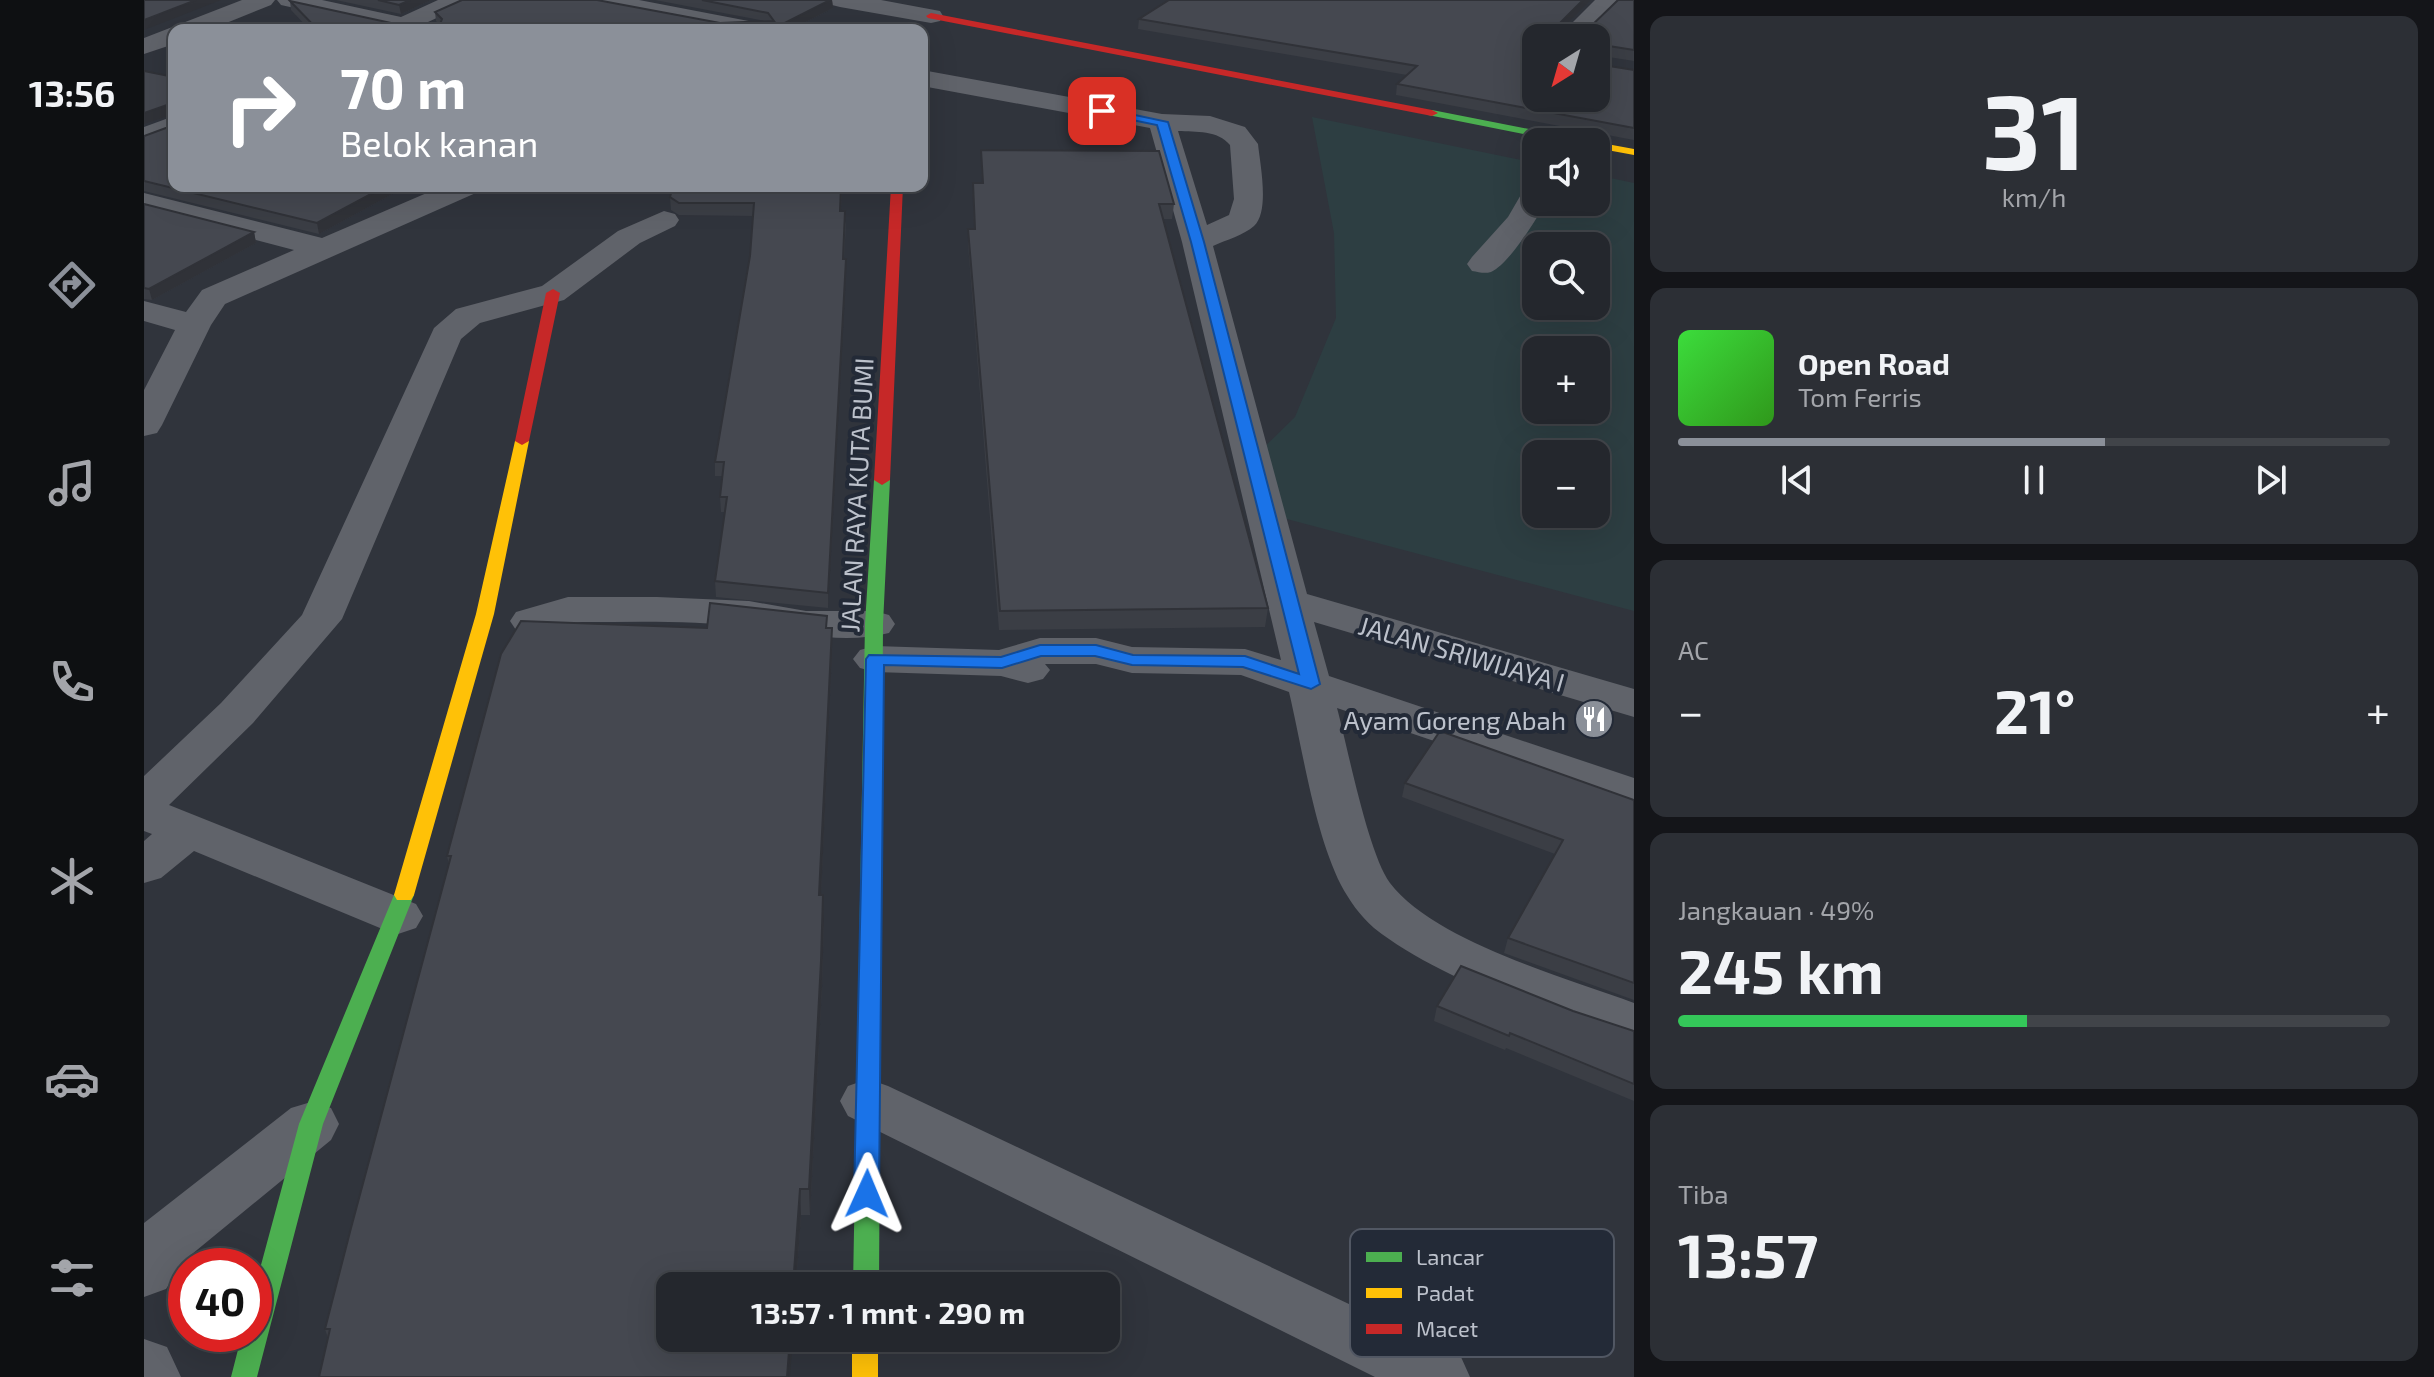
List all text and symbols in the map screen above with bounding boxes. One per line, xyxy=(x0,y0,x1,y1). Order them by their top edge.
north arrow xyxy=(1522,24,1610,112)
map controls xyxy=(1522,24,1610,528)
text: 70 m xyxy=(340,53,466,120)
icon: right xyxy=(208,56,312,160)
text: 31 xyxy=(1982,66,2086,191)
text: 13:56 xyxy=(29,71,115,114)
pin xyxy=(1068,77,1136,145)
icon: arrive xyxy=(1080,89,1124,133)
text: Belok kanan xyxy=(340,121,538,164)
button: sound xyxy=(1522,128,1610,216)
text: km/h xyxy=(2002,181,2066,212)
button: search xyxy=(1522,232,1610,320)
icon: directions xyxy=(44,257,100,313)
button: + xyxy=(1522,336,1610,424)
text: Open Road xyxy=(1798,345,1950,381)
street label: JALAN RAYA KUTA BUMI xyxy=(833,357,879,633)
text: Tom Ferris xyxy=(1798,381,1922,412)
button: − xyxy=(1522,440,1610,528)
icon: music xyxy=(44,455,100,511)
icon: previous xyxy=(1775,458,1819,502)
icon: pause xyxy=(2012,458,2056,502)
icon: next xyxy=(2249,458,2293,502)
street label: JALAN SRIWIJAYA I xyxy=(1355,609,1569,697)
text: AC xyxy=(1678,634,1709,665)
icon: phone xyxy=(44,654,100,710)
text: 21° xyxy=(1994,674,2075,746)
text: − xyxy=(1678,684,1704,737)
text: + xyxy=(2366,684,2390,737)
restaurant icon: Ayam Goreng Abah xyxy=(1573,698,1615,740)
place label: Ayam Goreng Abah xyxy=(1344,704,1566,735)
icon: climate xyxy=(44,853,100,909)
text: Jangkauan · 49% xyxy=(1678,894,1874,925)
text: 245 km xyxy=(1678,934,1884,1006)
icon: car xyxy=(44,1051,100,1107)
position arrow xyxy=(825,1152,909,1236)
text: Tiba xyxy=(1678,1178,1729,1209)
text: 13:57 xyxy=(1678,1218,1818,1290)
legend xyxy=(1350,1229,1614,1357)
text: Lancar xyxy=(1416,1243,1484,1269)
speed limit sign: 40 xyxy=(168,1248,272,1352)
icon: filters xyxy=(44,1250,100,1306)
text: Padat xyxy=(1416,1279,1474,1305)
text: 13:57 · 1 mnt · 290 m xyxy=(751,1294,1025,1330)
text: Macet xyxy=(1416,1315,1478,1341)

